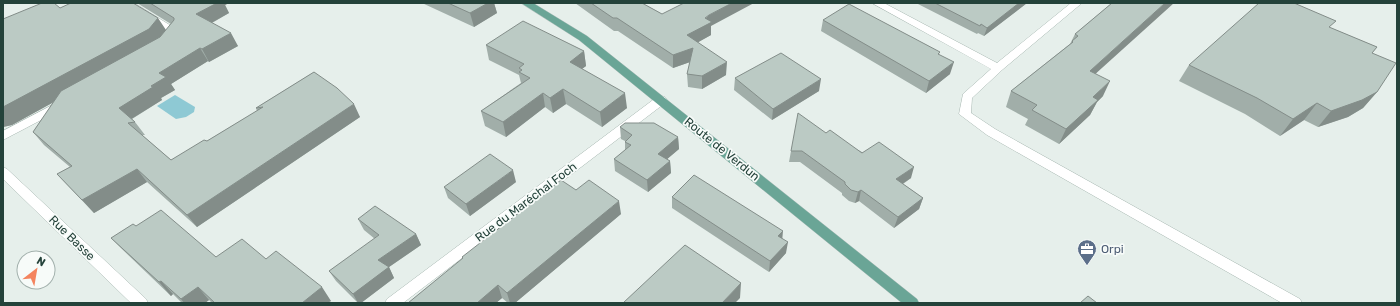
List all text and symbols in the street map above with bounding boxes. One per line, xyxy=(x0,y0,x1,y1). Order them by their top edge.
street label: Route de Verdun xyxy=(682,114,762,184)
street label: Rue du Maréchal Foch xyxy=(472,159,580,245)
street label: Rue Basse xyxy=(46,213,98,263)
office icon: Orpi xyxy=(1076,238,1098,266)
place label: Orpi xyxy=(1101,242,1124,256)
north arrow xyxy=(16,250,56,290)
text: N xyxy=(34,254,48,270)

